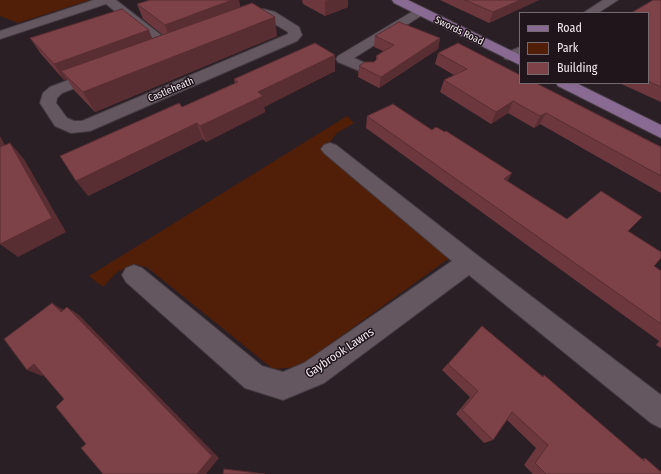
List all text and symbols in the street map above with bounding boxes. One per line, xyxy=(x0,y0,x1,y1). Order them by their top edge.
legend xyxy=(519,12,649,84)
street label: Swords Road xyxy=(433,14,485,48)
text: Road xyxy=(557,21,582,35)
text: Park xyxy=(557,41,578,55)
text: Building xyxy=(557,61,597,75)
street label: Castleheath xyxy=(146,75,196,105)
street label: Gaybrook Lawns xyxy=(303,325,377,381)

